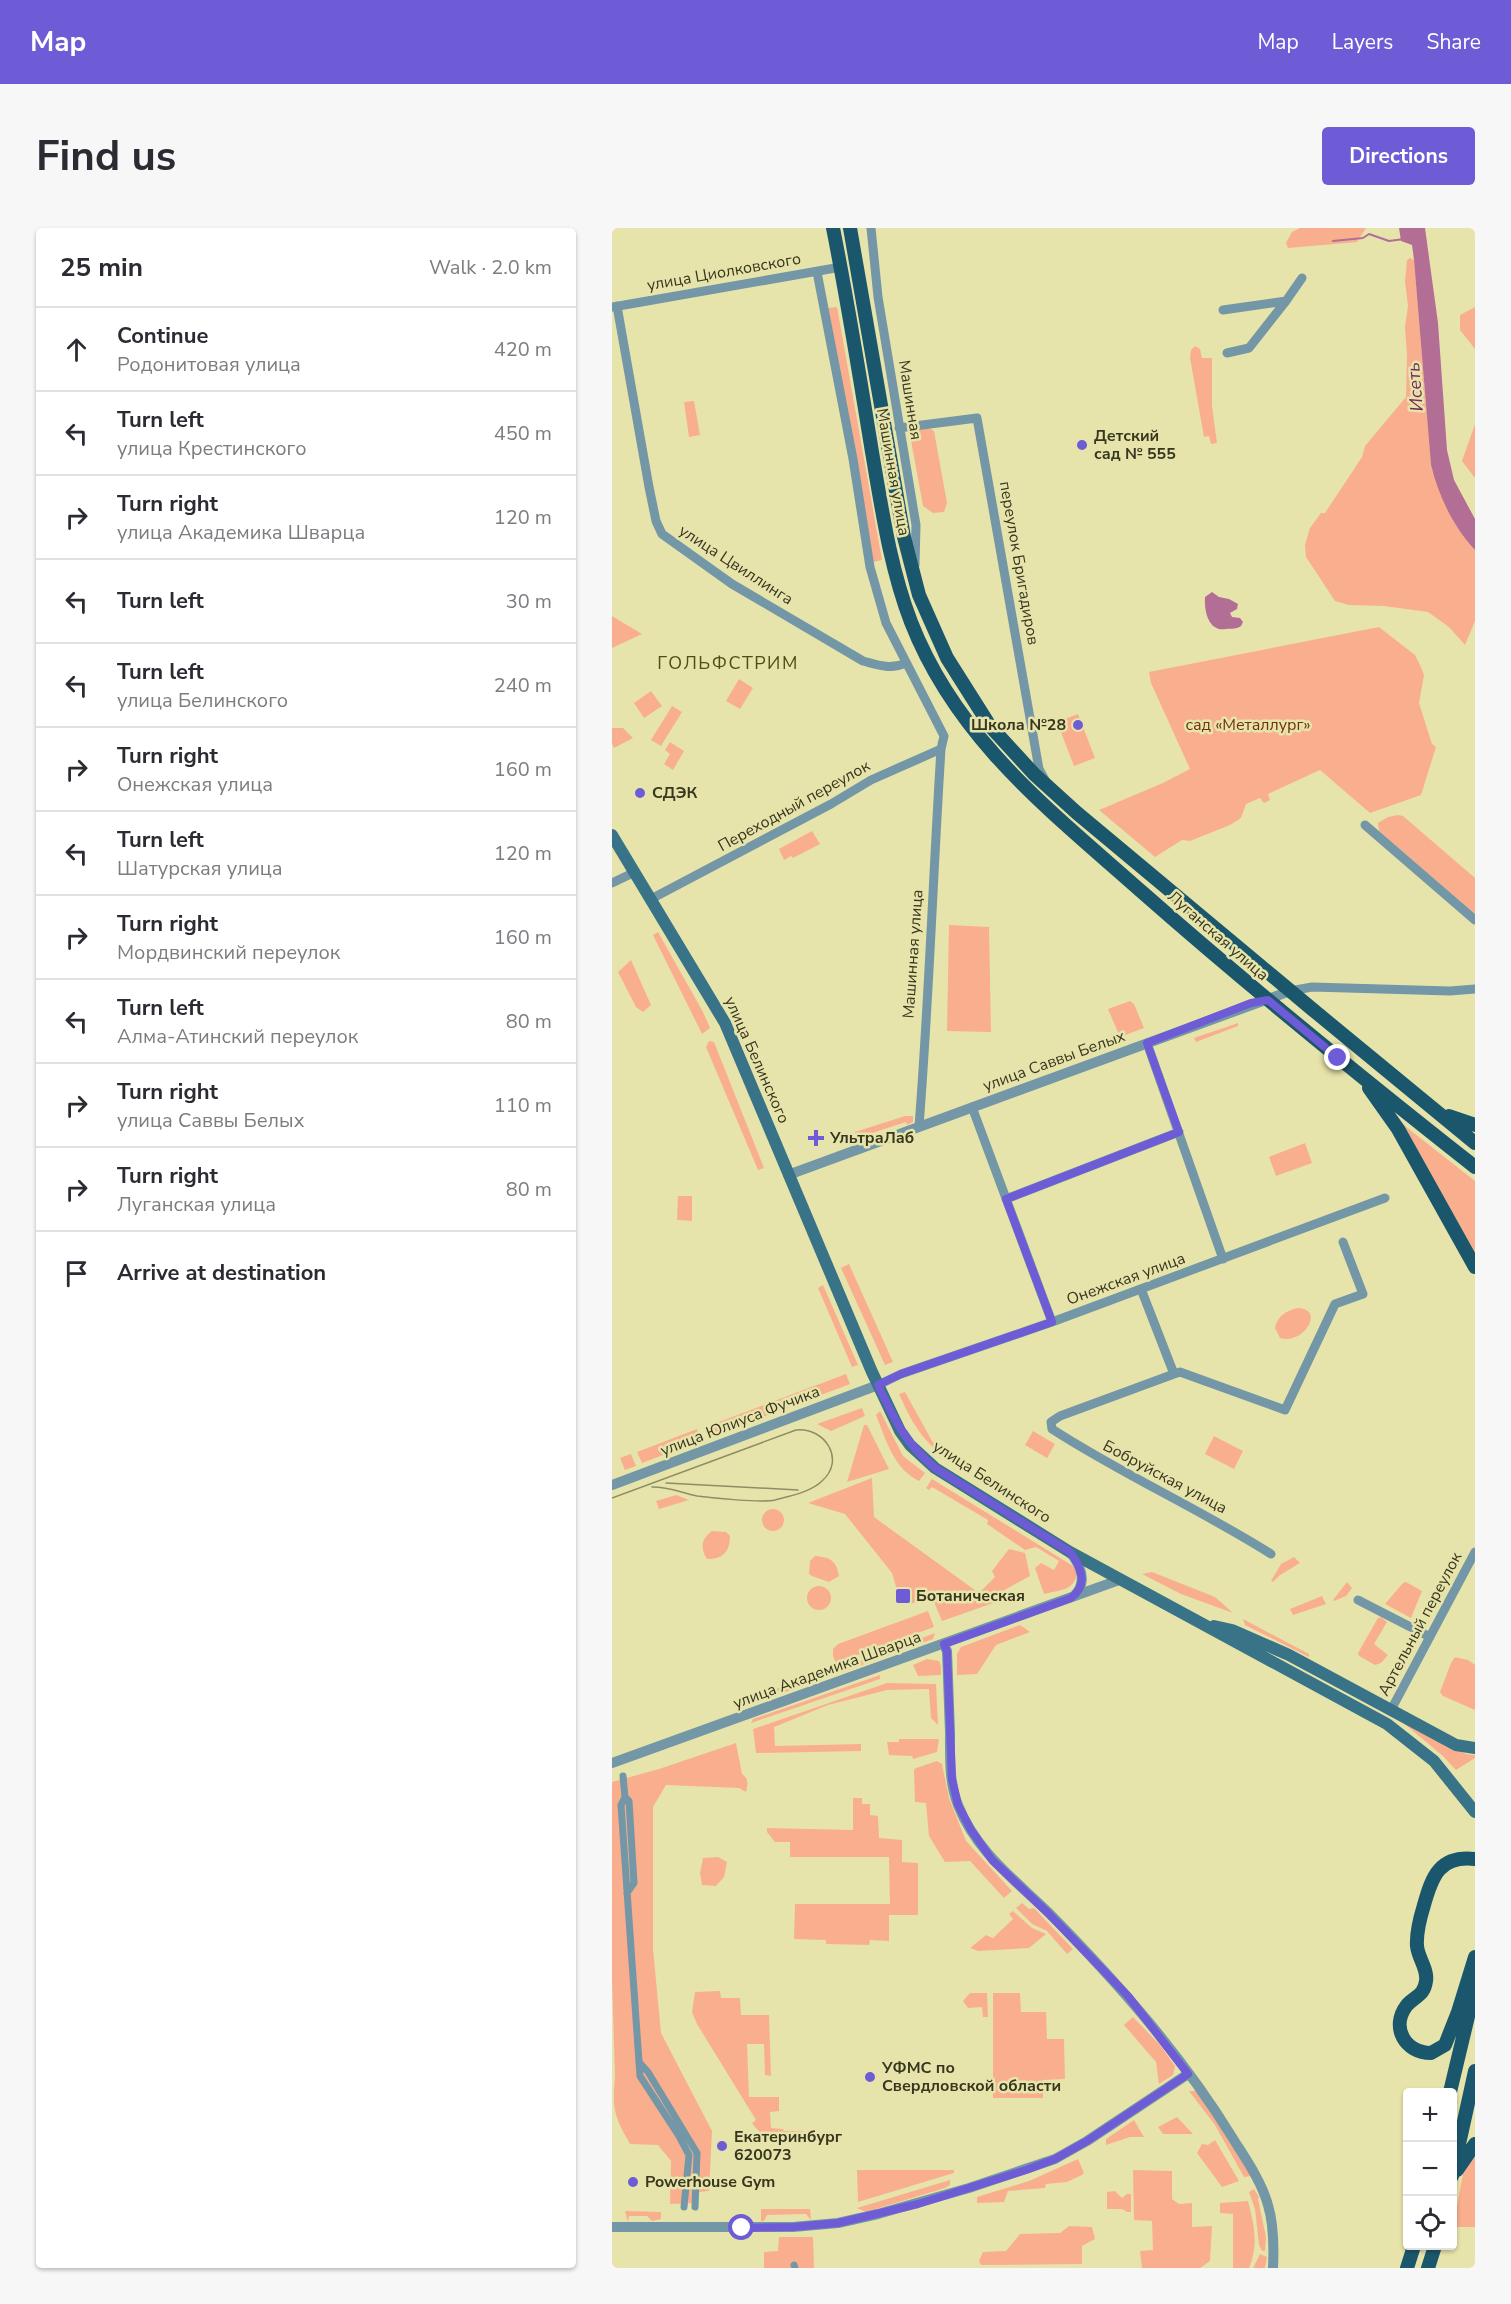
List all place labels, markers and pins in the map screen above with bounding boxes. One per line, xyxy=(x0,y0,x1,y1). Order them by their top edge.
place label: Детский сад № 555 xyxy=(1094,425,1176,465)
marker: Детский сад № 555 xyxy=(1075,438,1089,452)
place label: Школа №28 xyxy=(971,714,1066,736)
marker: Школа №28 xyxy=(1071,718,1085,732)
place label: СДЭК xyxy=(652,782,698,804)
marker: СДЭК xyxy=(633,786,647,800)
place label: УльтраЛаб xyxy=(829,1127,914,1149)
marker: УльтраЛаб xyxy=(807,1129,825,1147)
place label: Ботаническая xyxy=(916,1585,1025,1607)
marker: Ботаническая xyxy=(894,1587,912,1605)
place label: УФМС по Свердловской области xyxy=(881,2057,1061,2097)
marker: УФМС по Свердловской области xyxy=(863,2070,877,2084)
place label: Екатеринбург 620073 xyxy=(734,2126,843,2166)
marker: Екатеринбург 620073 xyxy=(715,2139,729,2153)
place label: Powerhouse Gym xyxy=(645,2171,775,2193)
marker: Powerhouse Gym xyxy=(626,2175,640,2189)

